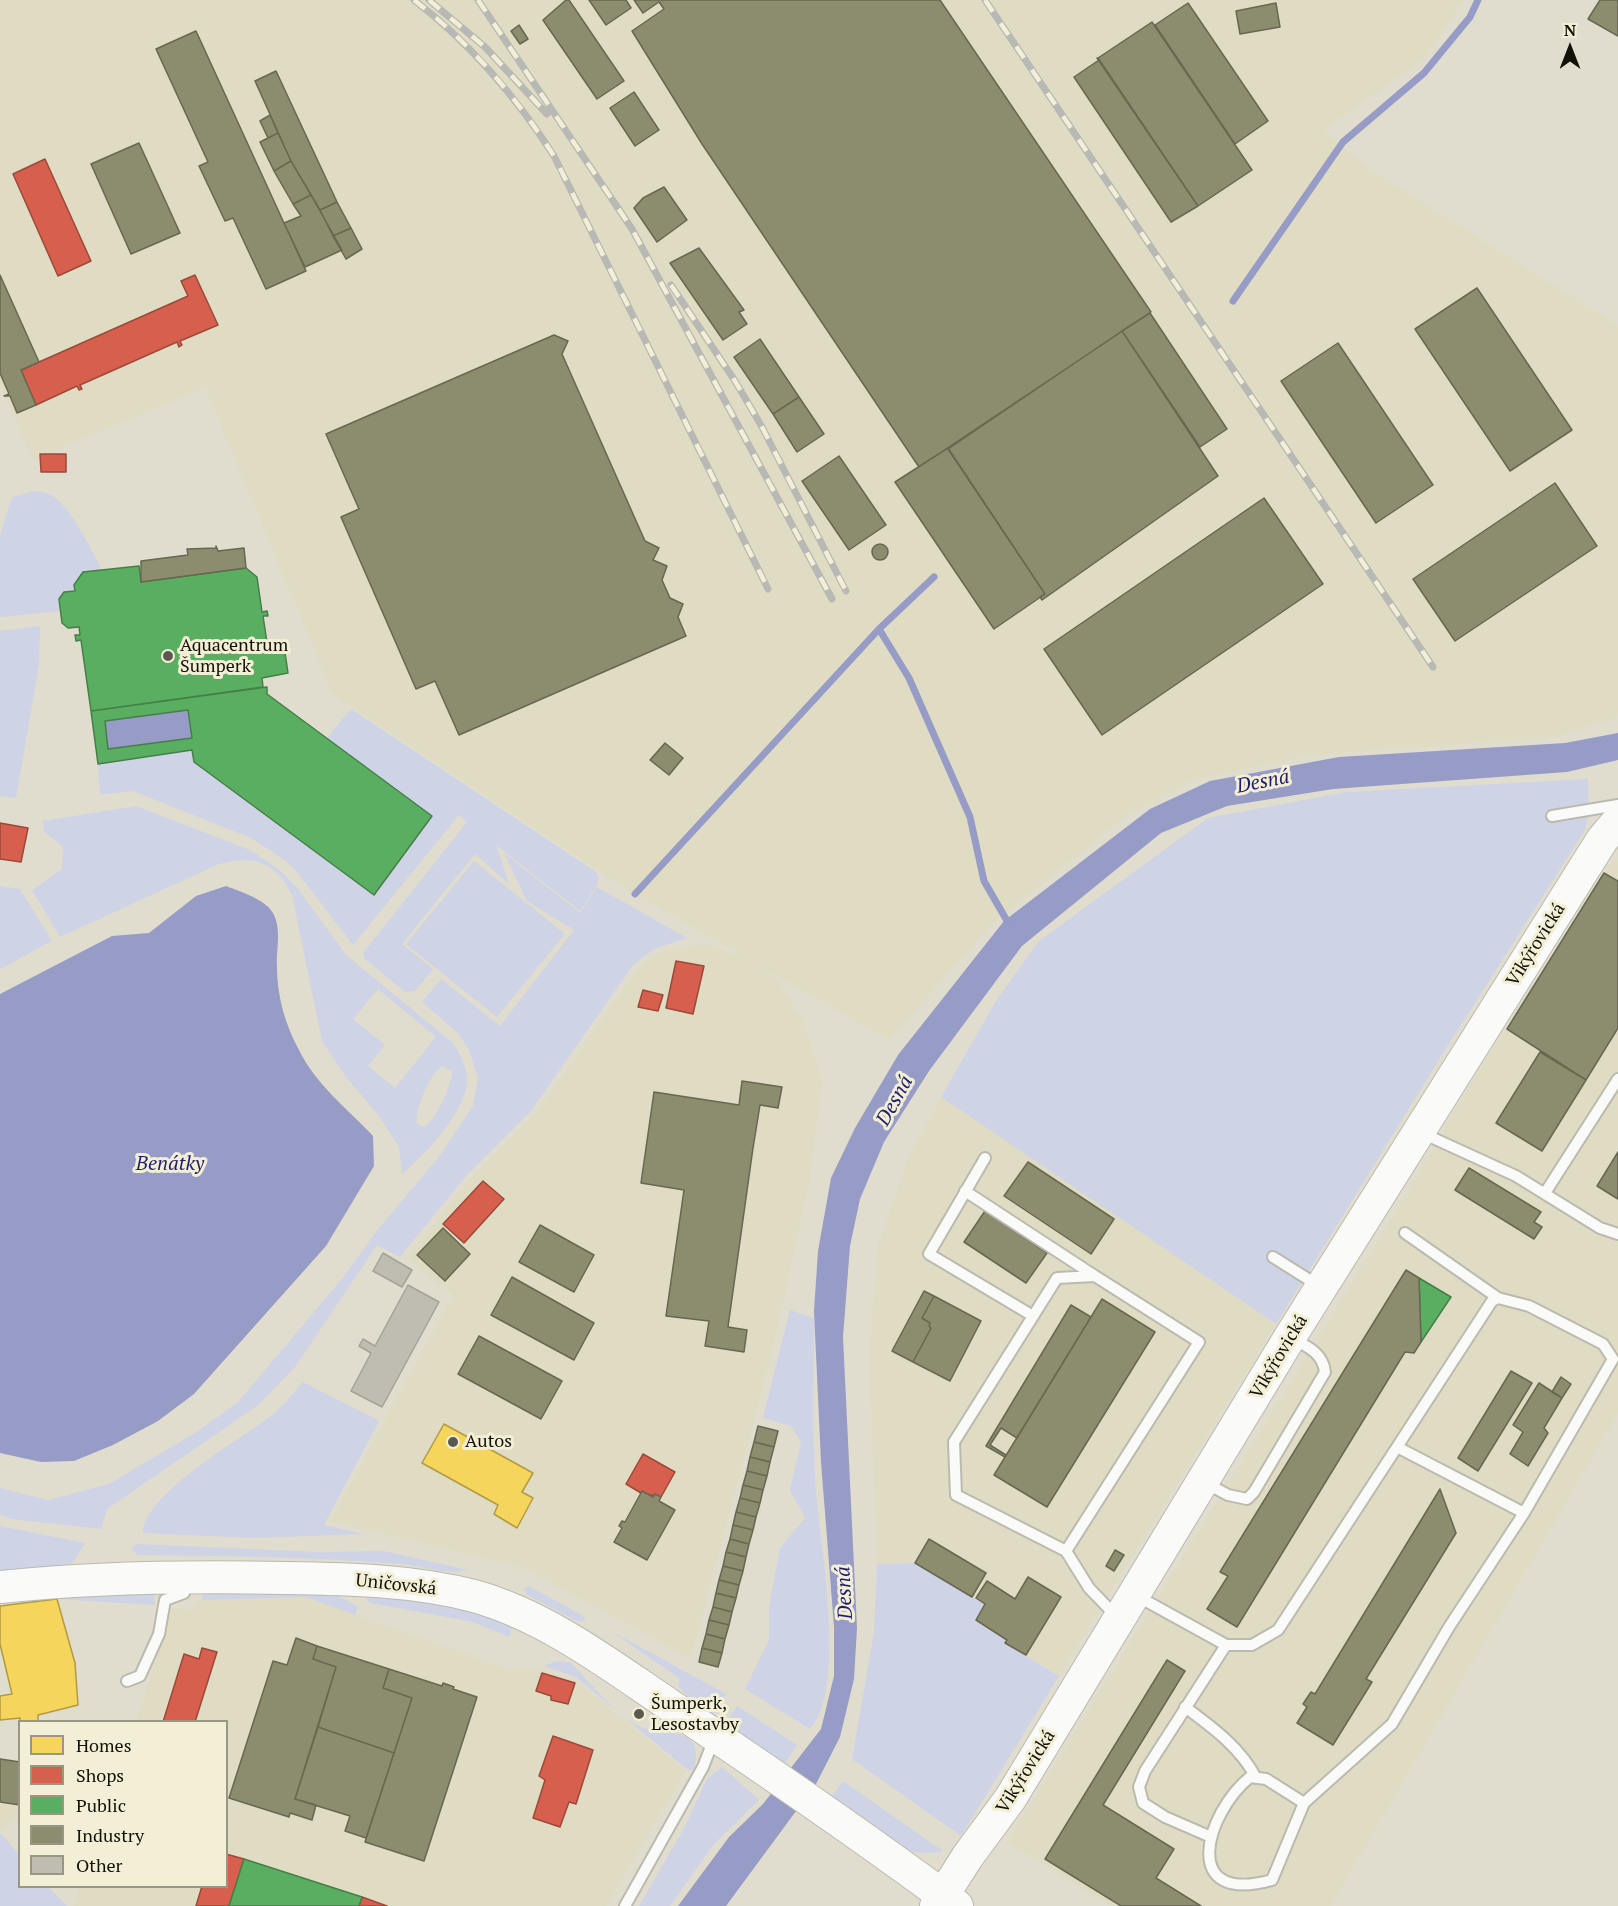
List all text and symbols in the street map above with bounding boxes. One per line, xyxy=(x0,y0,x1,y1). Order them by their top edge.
north arrow xyxy=(1540,18,1600,78)
text: N xyxy=(1564,19,1576,41)
place label: Aquacentrum Šumperk xyxy=(180,635,288,678)
marker: Aquacentrum Šumperk xyxy=(161,649,175,663)
water label: Desná xyxy=(1235,765,1291,799)
street label: Vikýřovická xyxy=(1502,899,1570,991)
water label: Desná xyxy=(872,1072,918,1130)
water label: Benátky xyxy=(136,1152,204,1176)
street label: Vikýřovická xyxy=(1246,1311,1312,1403)
place label: Autos xyxy=(465,1431,512,1453)
marker: Autos xyxy=(446,1435,460,1449)
water label: Desná xyxy=(832,1566,858,1620)
street label: Uničovská xyxy=(354,1570,438,1600)
place label: Šumperk, Lesostavby xyxy=(651,1693,739,1736)
marker: Šumperk, Lesostavby xyxy=(632,1707,646,1721)
legend xyxy=(18,1720,228,1888)
street label: Vikýřovická xyxy=(992,1726,1060,1818)
text: Homes xyxy=(76,1733,131,1757)
text: Shops xyxy=(76,1763,124,1787)
text: Public xyxy=(76,1793,126,1817)
text: Industry xyxy=(76,1823,144,1847)
text: Other xyxy=(76,1853,123,1877)

